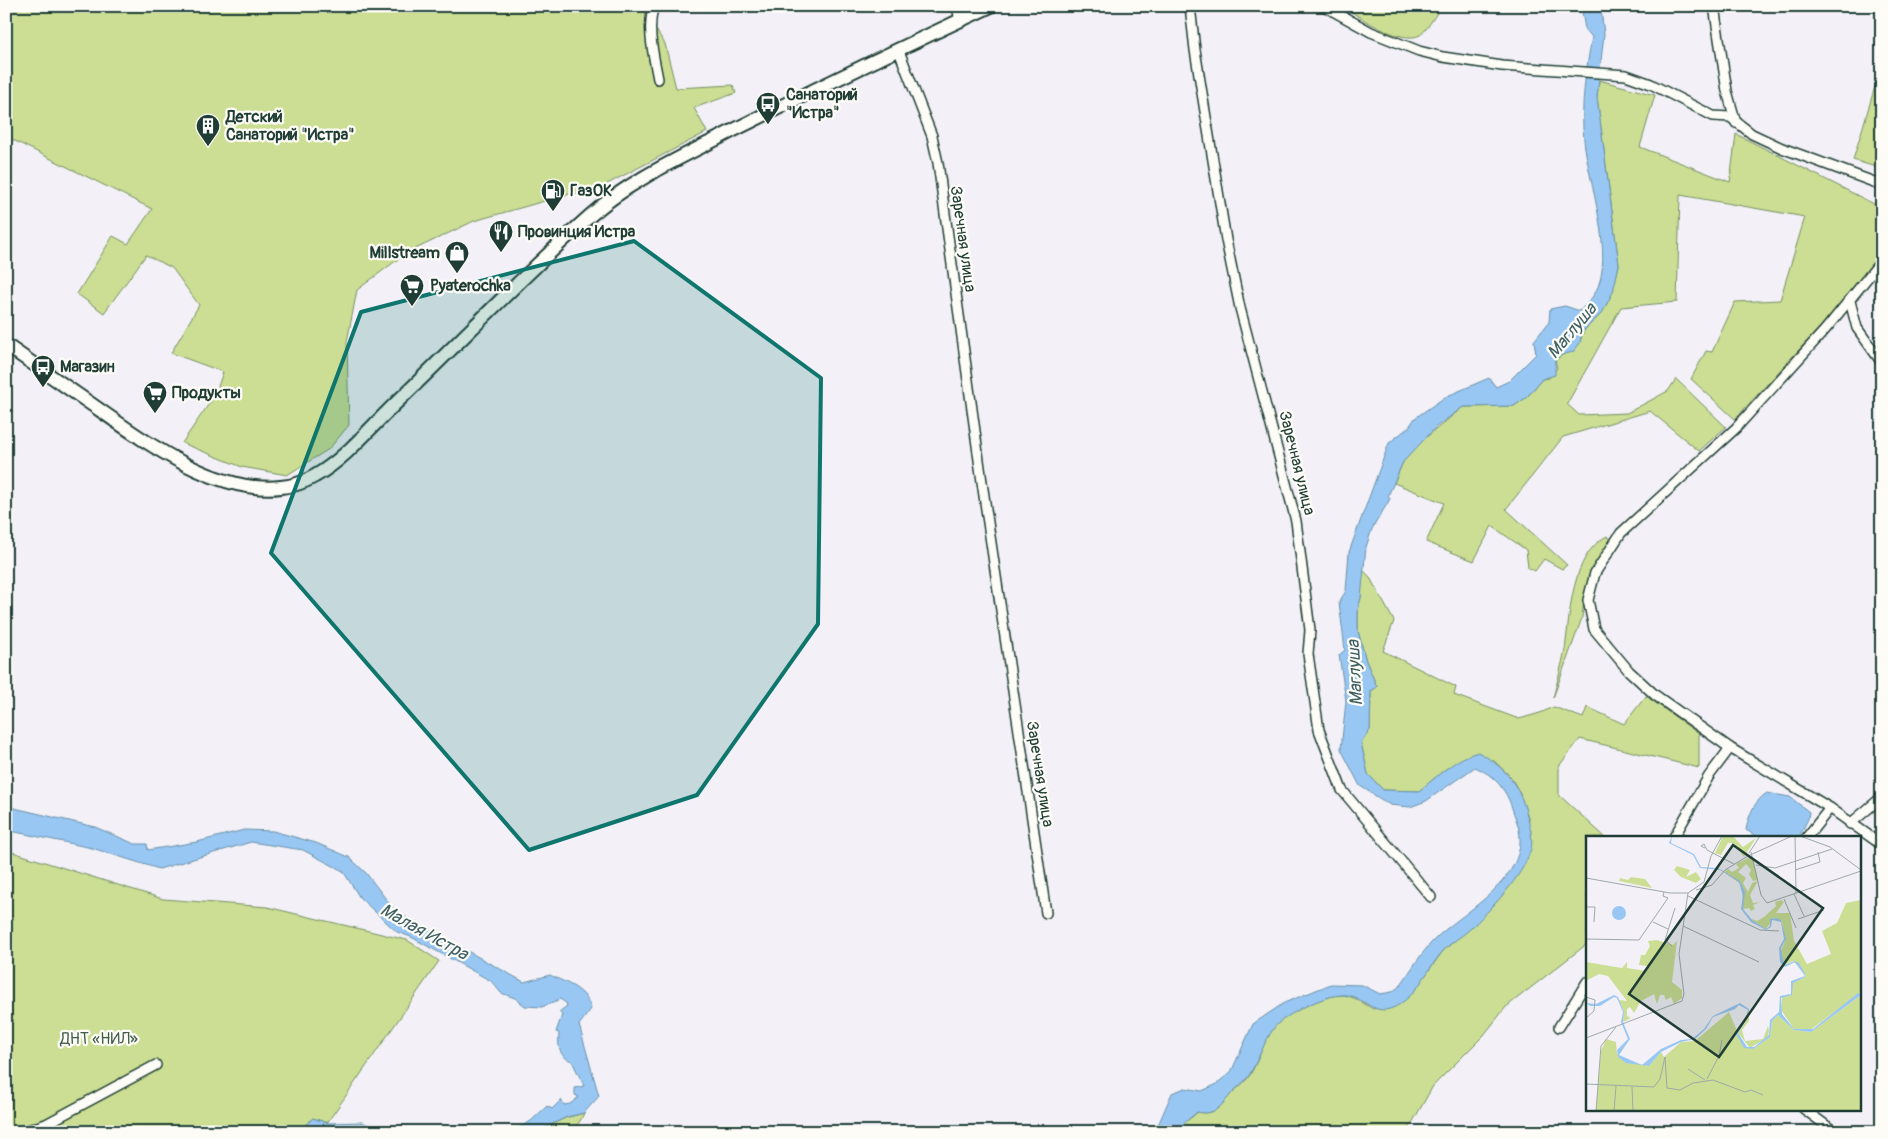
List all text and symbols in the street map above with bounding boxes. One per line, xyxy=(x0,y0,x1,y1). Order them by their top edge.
place label: Санаторий "Истра" xyxy=(786,85,858,123)
bus stop icon: Санаторий "Истра" xyxy=(755,91,781,125)
place label: Детский Санаторий "Истра" xyxy=(225,107,355,145)
building icon: Детский Санаторий "Истра" xyxy=(195,113,221,147)
fuel station icon: ГазОК xyxy=(540,178,566,212)
place label: ГазОК xyxy=(570,181,612,201)
street label: Заречная улица xyxy=(946,185,980,293)
restaurant icon: Провинция Истра xyxy=(488,219,514,253)
place label: Провинция Истра xyxy=(518,222,636,242)
shop icon: Millstream xyxy=(444,240,470,274)
place label: Millstream xyxy=(369,243,440,263)
supermarket icon: Pyaterochka xyxy=(399,273,425,307)
place label: Pyaterochka xyxy=(430,276,511,296)
water label: Маглуша xyxy=(1542,297,1603,364)
bus stop icon: Магазин xyxy=(30,354,56,388)
place label: Магазин xyxy=(60,357,115,377)
supermarket icon: Продукты xyxy=(142,380,168,414)
place label: Продукты xyxy=(172,383,241,403)
street label: Заречная улица xyxy=(1274,409,1320,517)
water label: Маглуша xyxy=(1342,638,1368,706)
street label: Заречная улица xyxy=(1022,720,1058,828)
inset map xyxy=(1586,836,1860,1110)
water label: Малая Истра xyxy=(376,898,473,966)
park label: ДНТ «НИЛ» xyxy=(59,1029,138,1049)

